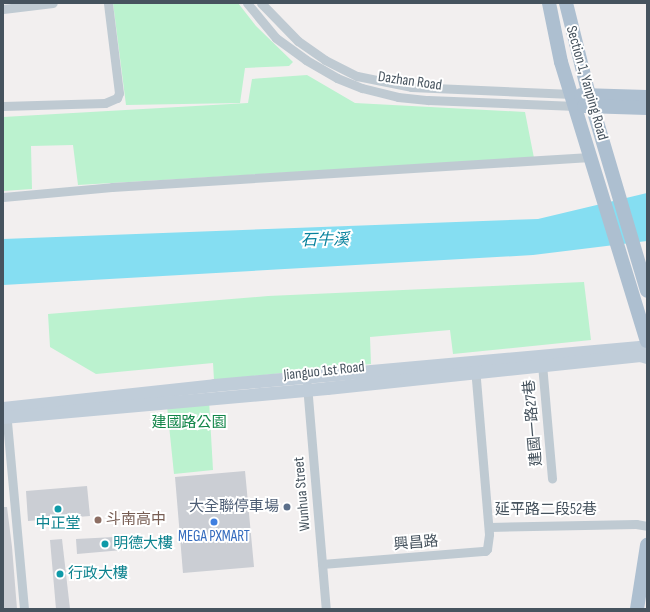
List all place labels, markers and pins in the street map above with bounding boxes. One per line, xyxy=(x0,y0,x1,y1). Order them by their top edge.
place label: 大全聯停車場 xyxy=(189,498,279,516)
marker: 大全聯停車場 xyxy=(282,502,292,512)
marker: 中正堂 xyxy=(53,504,63,514)
place label: 斗南高中 xyxy=(106,511,166,529)
place label: 中正堂 xyxy=(36,515,80,533)
marker: 斗南高中 xyxy=(93,515,103,525)
marker: MEGA PXMART xyxy=(209,517,219,527)
place label: MEGA PXMART xyxy=(178,528,250,546)
place label: 明德大樓 xyxy=(113,535,173,553)
marker: 明德大樓 xyxy=(100,539,110,549)
place label: 行政大樓 xyxy=(68,565,128,583)
marker: 行政大樓 xyxy=(55,569,65,579)

